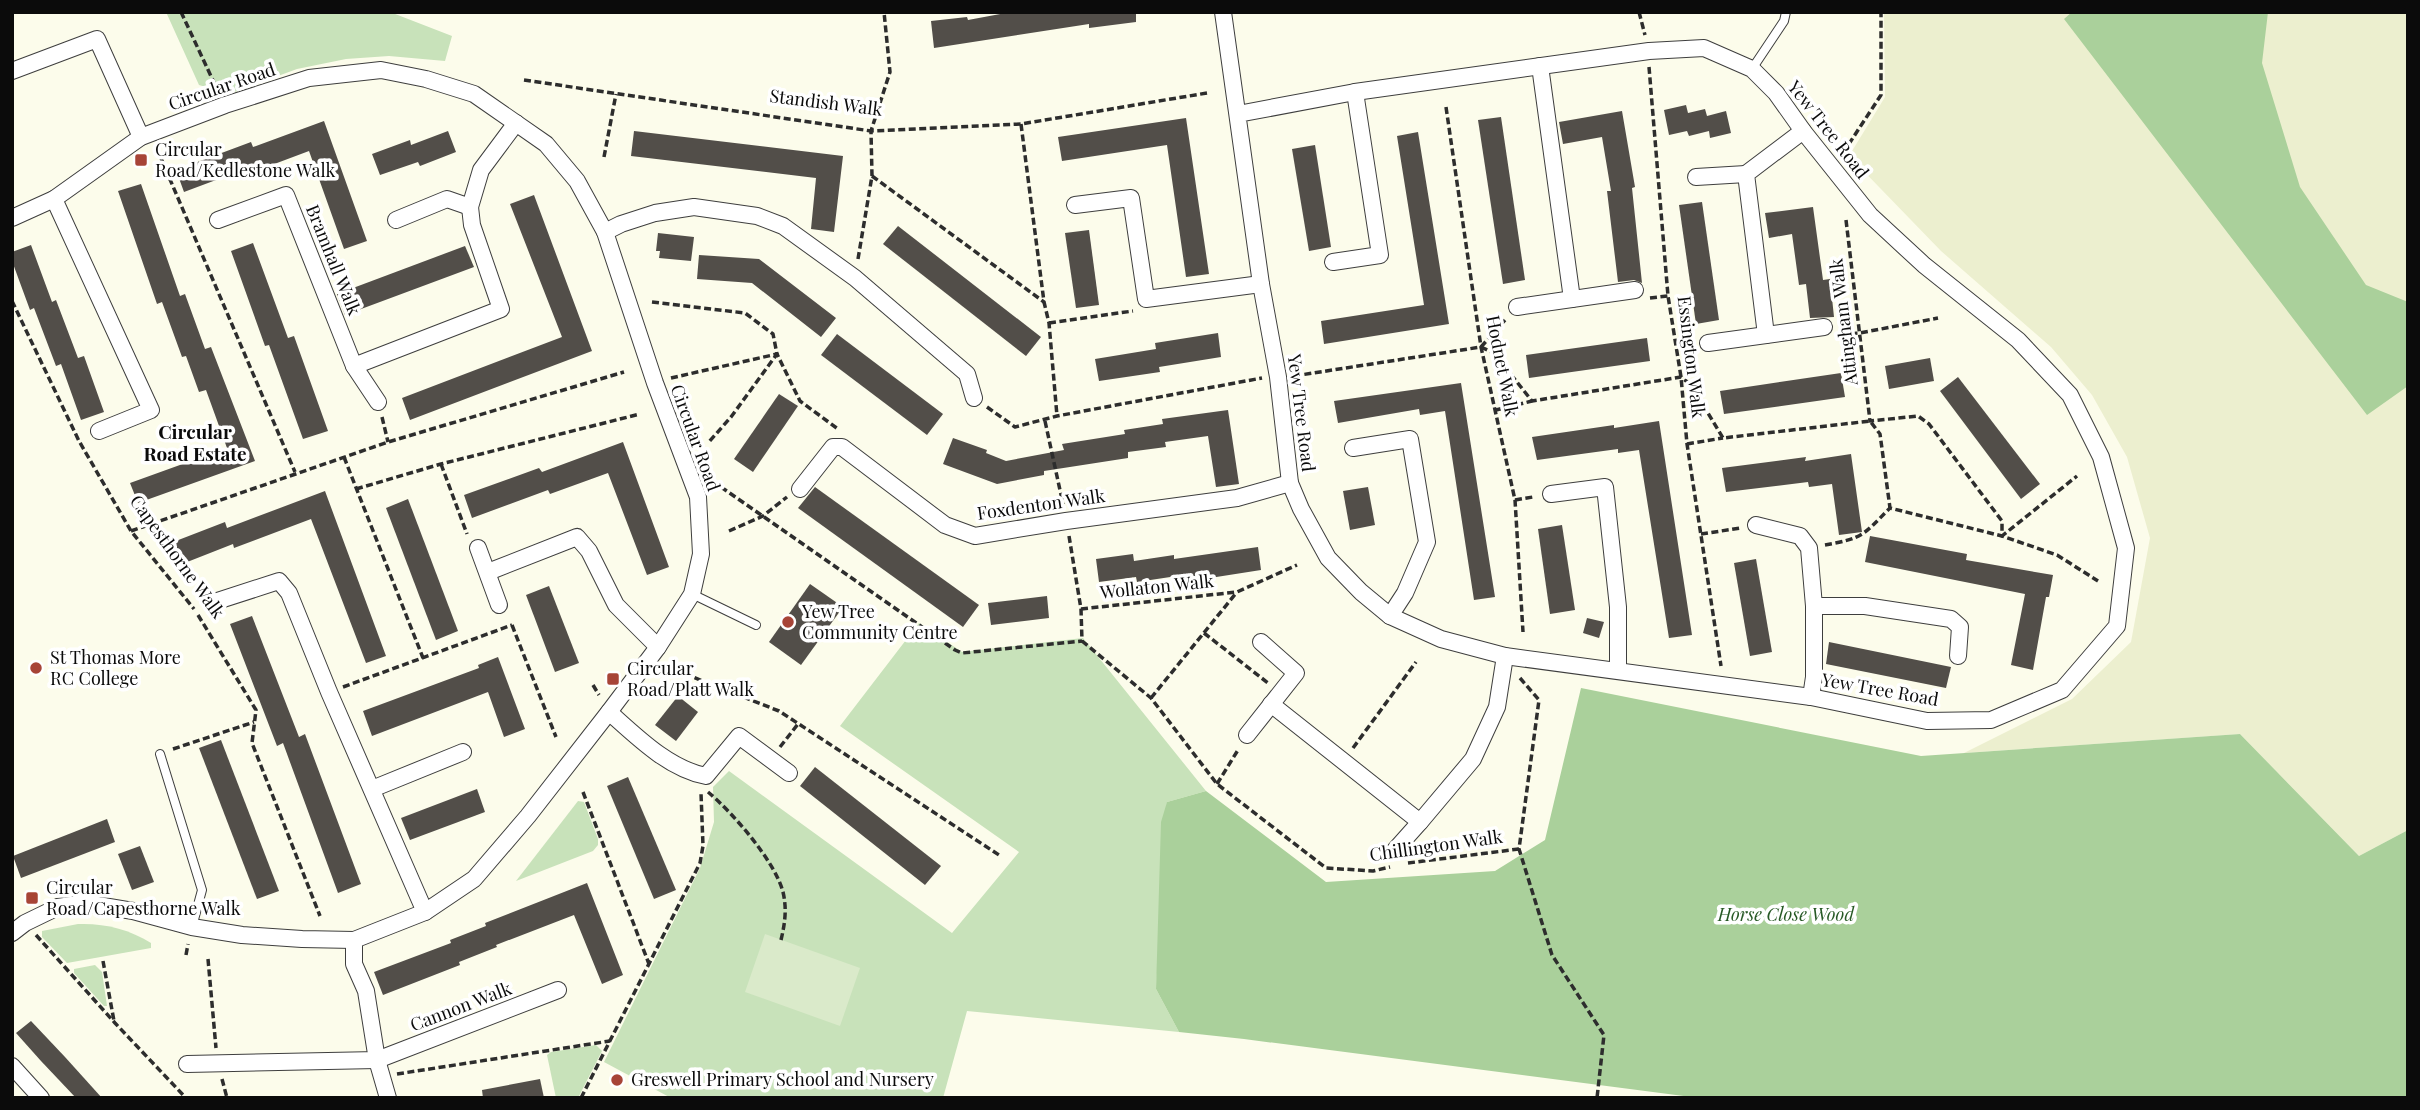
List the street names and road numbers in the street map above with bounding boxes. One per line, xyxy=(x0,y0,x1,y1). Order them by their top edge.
street label: Circular Road xyxy=(165,56,279,116)
street label: Yew Tree Road xyxy=(1782,75,1875,184)
street label: Standish Walk xyxy=(768,83,884,121)
street label: Bramhall Walk xyxy=(301,201,367,319)
street label: Attingham Walk xyxy=(1823,257,1863,388)
street label: Essington Walk xyxy=(1673,295,1711,419)
street label: Hodnet Walk xyxy=(1481,313,1525,419)
street label: Yew Tree Road xyxy=(1283,352,1321,474)
street label: Circular Road xyxy=(666,381,726,495)
street label: Foxdenton Walk xyxy=(975,483,1106,525)
street label: Capesthorne Walk xyxy=(125,490,231,623)
street label: Wollaton Walk xyxy=(1098,568,1215,604)
street label: Yew Tree Road xyxy=(1819,667,1941,711)
street label: Chillington Walk xyxy=(1368,824,1504,866)
street label: Cannon Walk xyxy=(407,976,515,1036)

